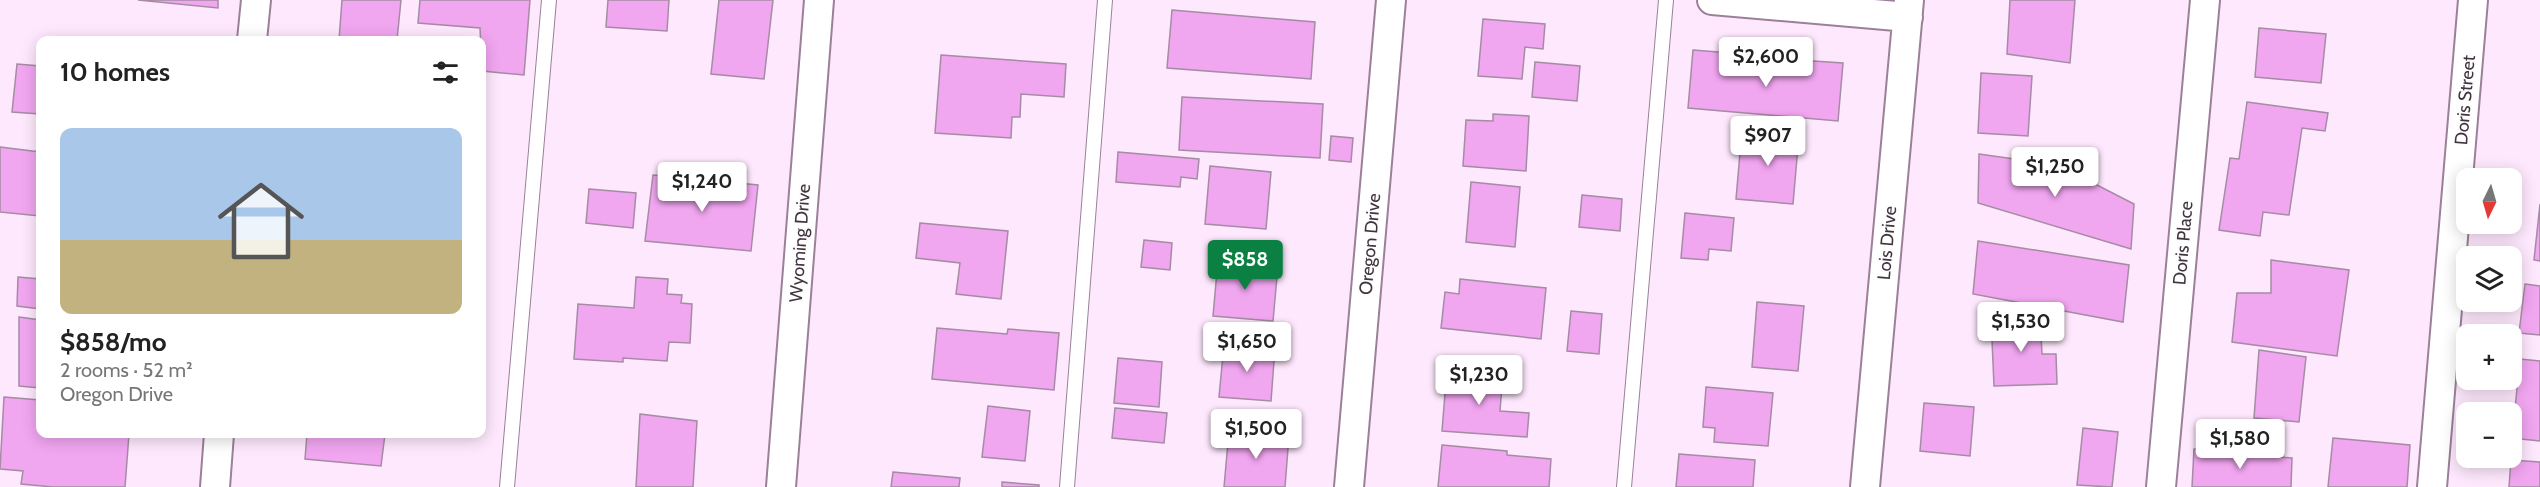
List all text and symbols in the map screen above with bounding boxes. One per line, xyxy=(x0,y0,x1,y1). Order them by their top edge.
pin: $2,600 xyxy=(1717,37,1815,88)
text: $2,600 xyxy=(1733,44,1799,68)
street label: Doris Street xyxy=(2450,54,2480,146)
text: 10 homes xyxy=(60,56,170,88)
icon: filters xyxy=(429,56,462,89)
pin: $907 xyxy=(1732,116,1804,167)
text: $907 xyxy=(1744,123,1792,147)
pin: $1,250 xyxy=(2006,147,2104,198)
text: $1,250 xyxy=(2025,154,2085,178)
pin: $1,240 xyxy=(653,162,751,213)
icon: home xyxy=(207,167,315,275)
north arrow xyxy=(2456,168,2522,234)
map controls xyxy=(2456,168,2522,468)
text: $1,240 xyxy=(672,169,732,193)
street label: Wyoming Drive xyxy=(785,183,815,303)
street label: Oregon Drive xyxy=(1355,192,1385,296)
street label: Doris Place xyxy=(2168,200,2198,286)
street label: Lois Drive xyxy=(1873,205,1901,281)
pin: $858 xyxy=(1209,240,1281,291)
button: layers xyxy=(2456,246,2522,312)
text: $858 xyxy=(1222,247,1268,271)
pin: $1,530 xyxy=(1972,302,2070,353)
text: $1,530 xyxy=(1991,309,2051,333)
pin: $1,650 xyxy=(1198,322,1296,373)
button: + xyxy=(2456,324,2522,390)
text: $858/mo xyxy=(60,326,167,358)
text: $1,650 xyxy=(1217,329,1277,353)
pin: $1,230 xyxy=(1430,355,1528,406)
text: 2 rooms · 52 m² xyxy=(60,358,193,382)
text: $1,230 xyxy=(1449,362,1509,386)
text: Oregon Drive xyxy=(60,382,173,406)
button: − xyxy=(2456,402,2522,468)
pin: $1,500 xyxy=(1207,409,1305,460)
text: $1,500 xyxy=(1225,416,1287,440)
pin: $1,580 xyxy=(2191,419,2289,470)
text: $1,580 xyxy=(2210,426,2270,450)

